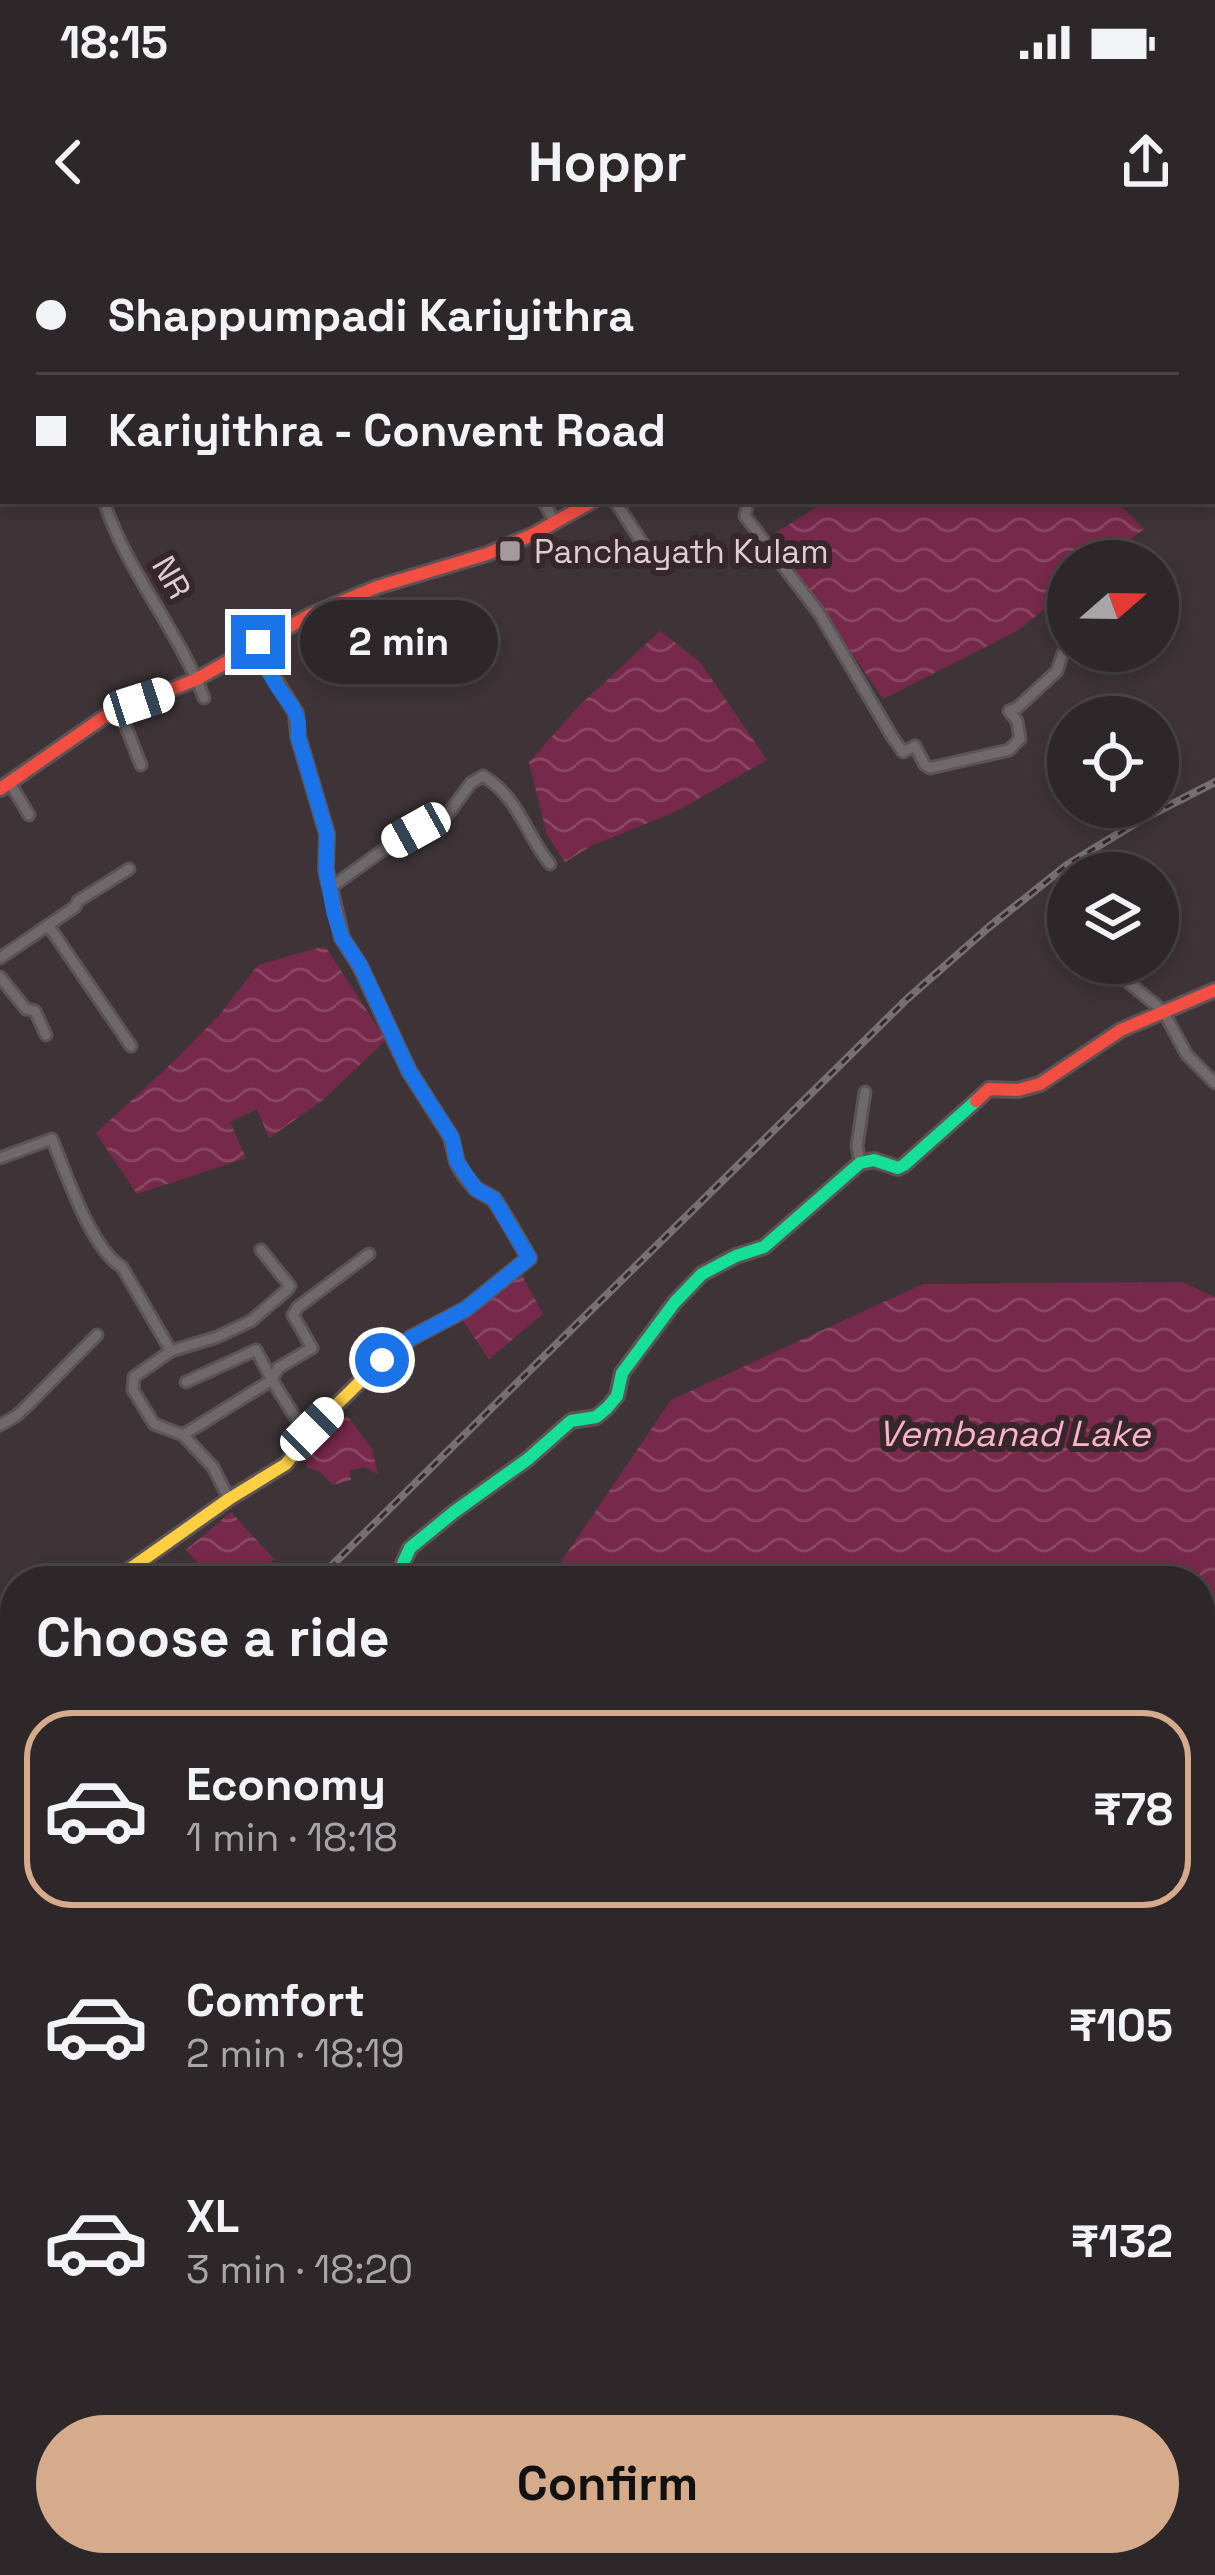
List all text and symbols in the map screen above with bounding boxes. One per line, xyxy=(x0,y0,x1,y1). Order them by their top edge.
text: 18:15 xyxy=(60,14,168,71)
text: Hoppr xyxy=(528,128,687,197)
icon: back xyxy=(36,129,102,195)
icon: share xyxy=(1113,129,1179,195)
text: Shappumpadi Kariyithra xyxy=(108,287,634,344)
text: Kariyithra - Convent Road xyxy=(108,402,666,459)
place label: Panchayath Kulam xyxy=(534,531,829,573)
marker: Panchayath Kulam xyxy=(497,538,523,564)
north arrow xyxy=(1047,540,1179,672)
map controls xyxy=(1047,540,1179,984)
street label: NR xyxy=(142,548,200,607)
callout: 2 min xyxy=(300,600,498,684)
route end xyxy=(231,615,285,669)
text: 2 min xyxy=(349,617,449,666)
car xyxy=(99,674,179,730)
button: locate xyxy=(1047,696,1179,828)
car xyxy=(376,797,456,863)
button: layers xyxy=(1047,852,1179,984)
route start xyxy=(355,1333,409,1387)
car xyxy=(274,1391,350,1467)
water label: Vembanad Lake xyxy=(878,1411,1152,1457)
text: Choose a ride xyxy=(36,1603,390,1672)
icon: car xyxy=(42,1755,150,1863)
text: Economy xyxy=(186,1756,386,1813)
text: ₹78 xyxy=(1093,1781,1173,1838)
text: 1 min · 18:18 xyxy=(186,1813,398,1862)
icon: car xyxy=(42,1971,150,2079)
text: Comfort xyxy=(186,1972,365,2029)
text: ₹105 xyxy=(1069,1997,1173,2054)
text: 2 min · 18:19 xyxy=(186,2029,405,2078)
icon: car xyxy=(42,2187,150,2295)
text: XL xyxy=(186,2188,239,2245)
text: ₹132 xyxy=(1071,2213,1173,2270)
text: 3 min · 18:20 xyxy=(186,2245,413,2294)
button: Confirm xyxy=(36,2415,1179,2553)

